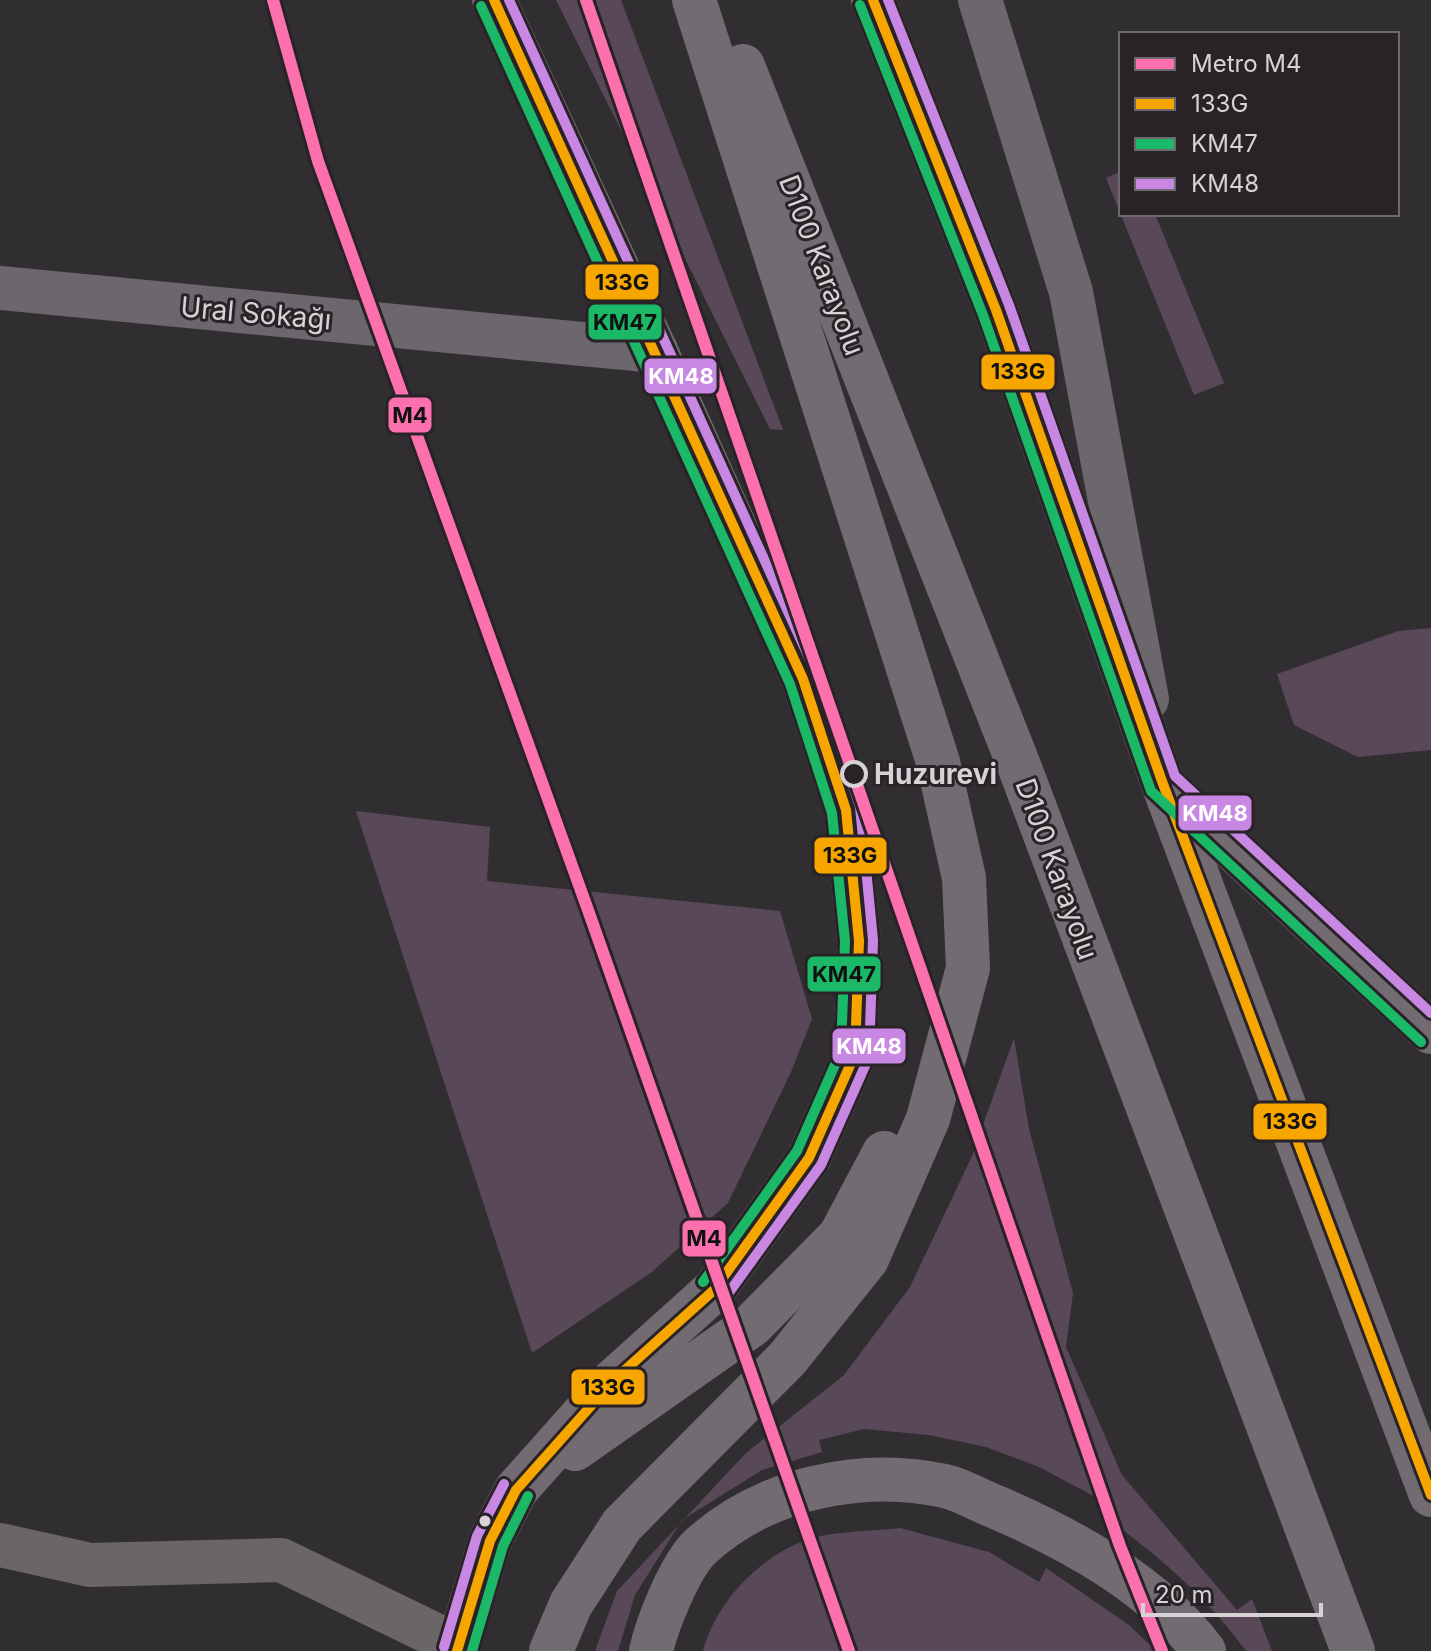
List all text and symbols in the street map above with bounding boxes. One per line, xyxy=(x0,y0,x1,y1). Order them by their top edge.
legend xyxy=(1119,32,1399,216)
text: Metro M4 xyxy=(1191,49,1301,78)
text: 133G xyxy=(1191,89,1248,118)
text: KM47 xyxy=(1191,129,1258,158)
text: KM48 xyxy=(1191,169,1259,198)
street label: D100 Karayolu xyxy=(772,170,872,360)
line badge: 133G xyxy=(584,263,660,301)
text: 133G xyxy=(595,269,649,295)
street label: Ural Sokağı xyxy=(179,289,333,337)
line badge: KM47 xyxy=(587,303,663,341)
text: KM47 xyxy=(593,309,657,335)
line badge: 133G xyxy=(980,353,1056,391)
line badge: KM48 xyxy=(643,357,718,395)
text: 133G xyxy=(991,358,1045,384)
text: KM48 xyxy=(648,363,714,389)
line badge: M4 xyxy=(387,396,433,434)
text: M4 xyxy=(392,402,428,428)
place label: Huzurevi xyxy=(874,757,997,791)
marker: Huzurevi xyxy=(841,761,867,787)
street label: D100 Karayolu xyxy=(1008,774,1106,964)
line badge: KM48 xyxy=(1177,794,1253,832)
text: KM48 xyxy=(1182,800,1248,826)
line badge: 133G xyxy=(813,836,888,875)
text: 133G xyxy=(823,842,877,868)
line badge: KM47 xyxy=(806,955,882,993)
text: KM47 xyxy=(812,961,876,987)
line badge: KM48 xyxy=(831,1027,907,1065)
text: KM48 xyxy=(836,1033,902,1059)
line badge: 133G xyxy=(1252,1102,1328,1141)
text: 133G xyxy=(1263,1108,1317,1134)
line badge: M4 xyxy=(681,1219,727,1258)
text: M4 xyxy=(686,1225,722,1251)
line badge: 133G xyxy=(570,1368,646,1406)
text: 133G xyxy=(581,1374,635,1400)
unlabelled marker xyxy=(477,1513,493,1529)
scale bar xyxy=(1143,1567,1321,1617)
text: 20 m xyxy=(1155,1580,1213,1609)

